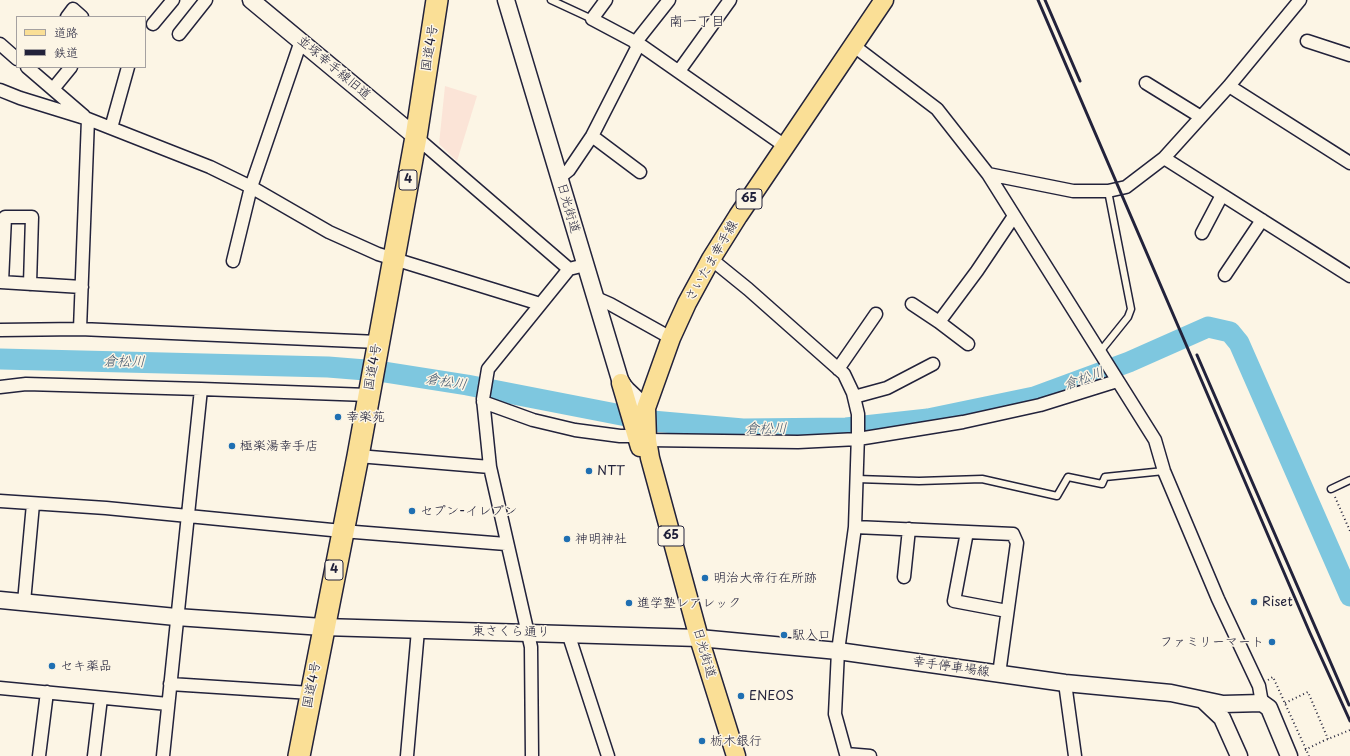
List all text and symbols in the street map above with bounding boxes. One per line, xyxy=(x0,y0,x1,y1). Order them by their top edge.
district label: 南一丁目 xyxy=(669,14,725,30)
legend xyxy=(16,16,146,68)
text: 道路 xyxy=(54,23,78,41)
street label: 国道4号 xyxy=(419,23,441,73)
street label: 並塚幸手線旧道 xyxy=(294,33,374,103)
text: 鉄道 xyxy=(54,43,78,61)
road number: 4 xyxy=(399,170,417,190)
street label: 日光街道 xyxy=(553,181,583,235)
road number: 65 xyxy=(736,189,762,209)
street label: さいたま幸手線 xyxy=(682,218,742,304)
street label: 国道4号 xyxy=(361,342,385,392)
water label: 倉松川 xyxy=(103,353,145,371)
water label: 倉松川 xyxy=(1061,364,1107,394)
water label: 倉松川 xyxy=(424,370,468,394)
place label: 幸楽苑 xyxy=(346,409,385,425)
marker: 幸楽苑 xyxy=(333,412,343,422)
water label: 倉松川 xyxy=(745,421,787,437)
place label: 極楽湯幸手店 xyxy=(240,438,318,454)
marker: 極楽湯幸手店 xyxy=(227,441,237,451)
place label: NTT xyxy=(597,463,625,479)
marker: NTT xyxy=(584,466,594,476)
place label: セブン-イレブン xyxy=(420,503,517,519)
marker: セブン-イレブン xyxy=(407,506,417,516)
road number: 65 xyxy=(658,526,684,546)
place label: 神明神社 xyxy=(575,531,627,547)
marker: 神明神社 xyxy=(562,534,572,544)
road number: 4 xyxy=(325,560,343,580)
place label: 明治大帝行在所跡 xyxy=(713,570,817,586)
marker: 明治大帝行在所跡 xyxy=(700,573,710,583)
place label: Riset xyxy=(1262,594,1293,610)
place label: 進学塾レアレック xyxy=(637,595,741,611)
marker: Riset xyxy=(1249,597,1259,607)
marker: 進学塾レアレック xyxy=(624,598,634,608)
street label: 東さくら通り xyxy=(472,624,550,640)
street label: 日光街道 xyxy=(689,626,719,680)
place label: 駅入口 xyxy=(792,627,831,643)
marker: 駅入口 xyxy=(779,630,789,640)
place label: ファミリーマート xyxy=(1160,634,1264,650)
marker: ファミリーマート xyxy=(1267,637,1277,647)
street label: 幸手停車場線 xyxy=(911,654,991,680)
place label: セキ薬品 xyxy=(60,658,112,674)
street label: 国道4号 xyxy=(300,660,324,710)
marker: セキ薬品 xyxy=(47,661,57,671)
place label: ENEOS xyxy=(749,688,794,704)
marker: ENEOS xyxy=(736,691,746,701)
place label: 栃木銀行 xyxy=(710,733,762,749)
marker: 栃木銀行 xyxy=(697,736,707,746)

